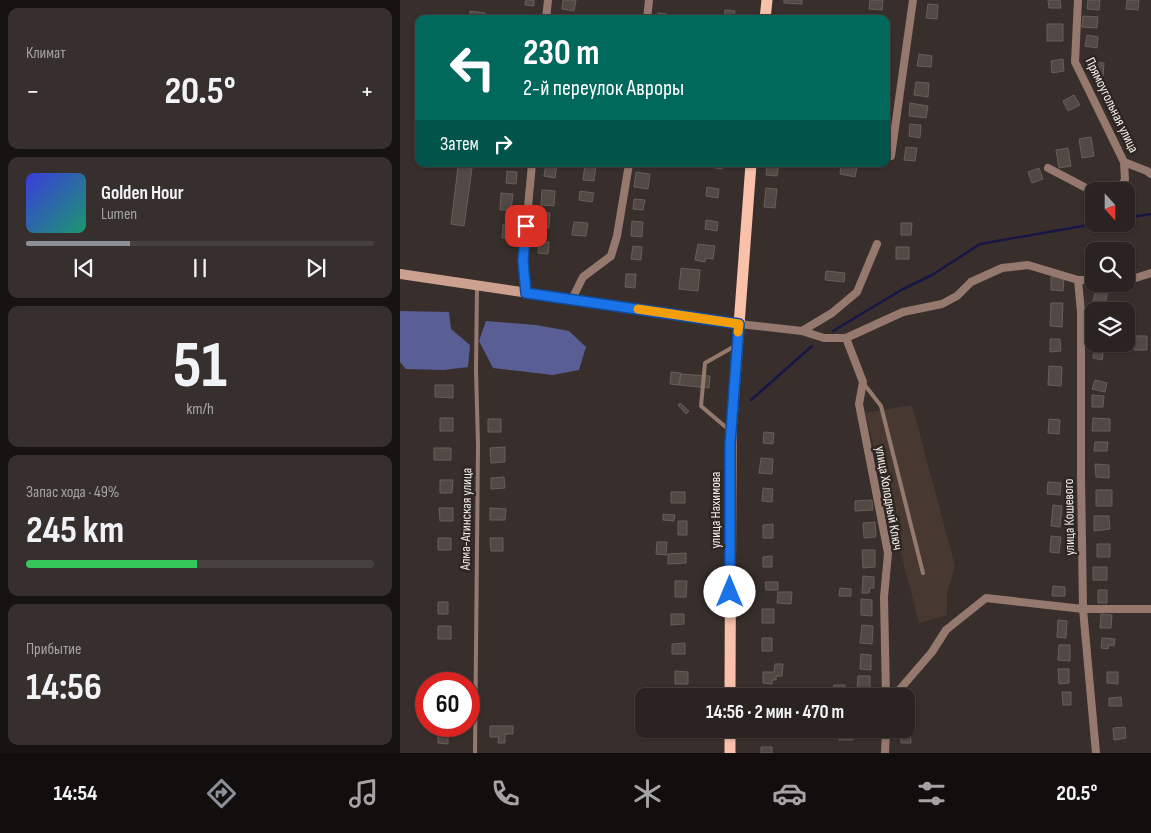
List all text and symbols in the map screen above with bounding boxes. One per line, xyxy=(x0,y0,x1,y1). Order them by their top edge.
text: 230 m xyxy=(523,32,599,75)
icon: left xyxy=(440,35,505,100)
text: Климат xyxy=(26,44,66,63)
street label: Прямоугольная улица xyxy=(1082,55,1142,155)
text: 20.5° xyxy=(164,69,236,114)
text: − xyxy=(26,75,40,108)
text: + xyxy=(360,75,374,108)
text: 2-й переулок Авроры xyxy=(523,75,684,102)
icon: right xyxy=(489,130,517,158)
text: Затем xyxy=(440,133,479,156)
text: Golden Hour xyxy=(101,182,184,205)
north arrow xyxy=(1085,182,1135,232)
map controls xyxy=(1085,182,1135,352)
text: Lumen xyxy=(101,205,137,224)
pin xyxy=(505,205,547,247)
icon: arrive xyxy=(512,212,540,240)
button: search xyxy=(1085,242,1135,292)
icon: previous xyxy=(70,254,98,282)
icon: pause xyxy=(186,254,214,282)
icon: next xyxy=(302,254,330,282)
button: layers xyxy=(1085,302,1135,352)
text: 51 xyxy=(173,328,227,406)
text: km/h xyxy=(186,400,214,419)
street label: улица Холодный Ключ xyxy=(871,445,907,551)
street label: Алма-Атинская улица xyxy=(457,468,475,571)
street label: улица Нахимова xyxy=(707,472,724,548)
street label: улица Кошевого xyxy=(1060,478,1078,556)
text: Запас хода · 49% xyxy=(26,483,119,502)
text: 245 km xyxy=(26,508,124,553)
position arrow xyxy=(703,565,755,617)
text: Прибытие xyxy=(26,640,81,659)
text: 14:56 xyxy=(26,665,102,710)
speed limit sign: 60 xyxy=(415,672,480,737)
text: 14:56 · 2 мин · 470 m xyxy=(706,701,844,724)
icon: directions xyxy=(204,776,239,811)
icon: music xyxy=(346,776,381,811)
icon: phone xyxy=(488,776,523,811)
icon: climate xyxy=(630,776,665,811)
icon: car xyxy=(772,776,807,811)
icon: filters xyxy=(914,776,949,811)
text: 14:54 xyxy=(53,780,97,807)
text: 20.5° xyxy=(1056,780,1097,807)

